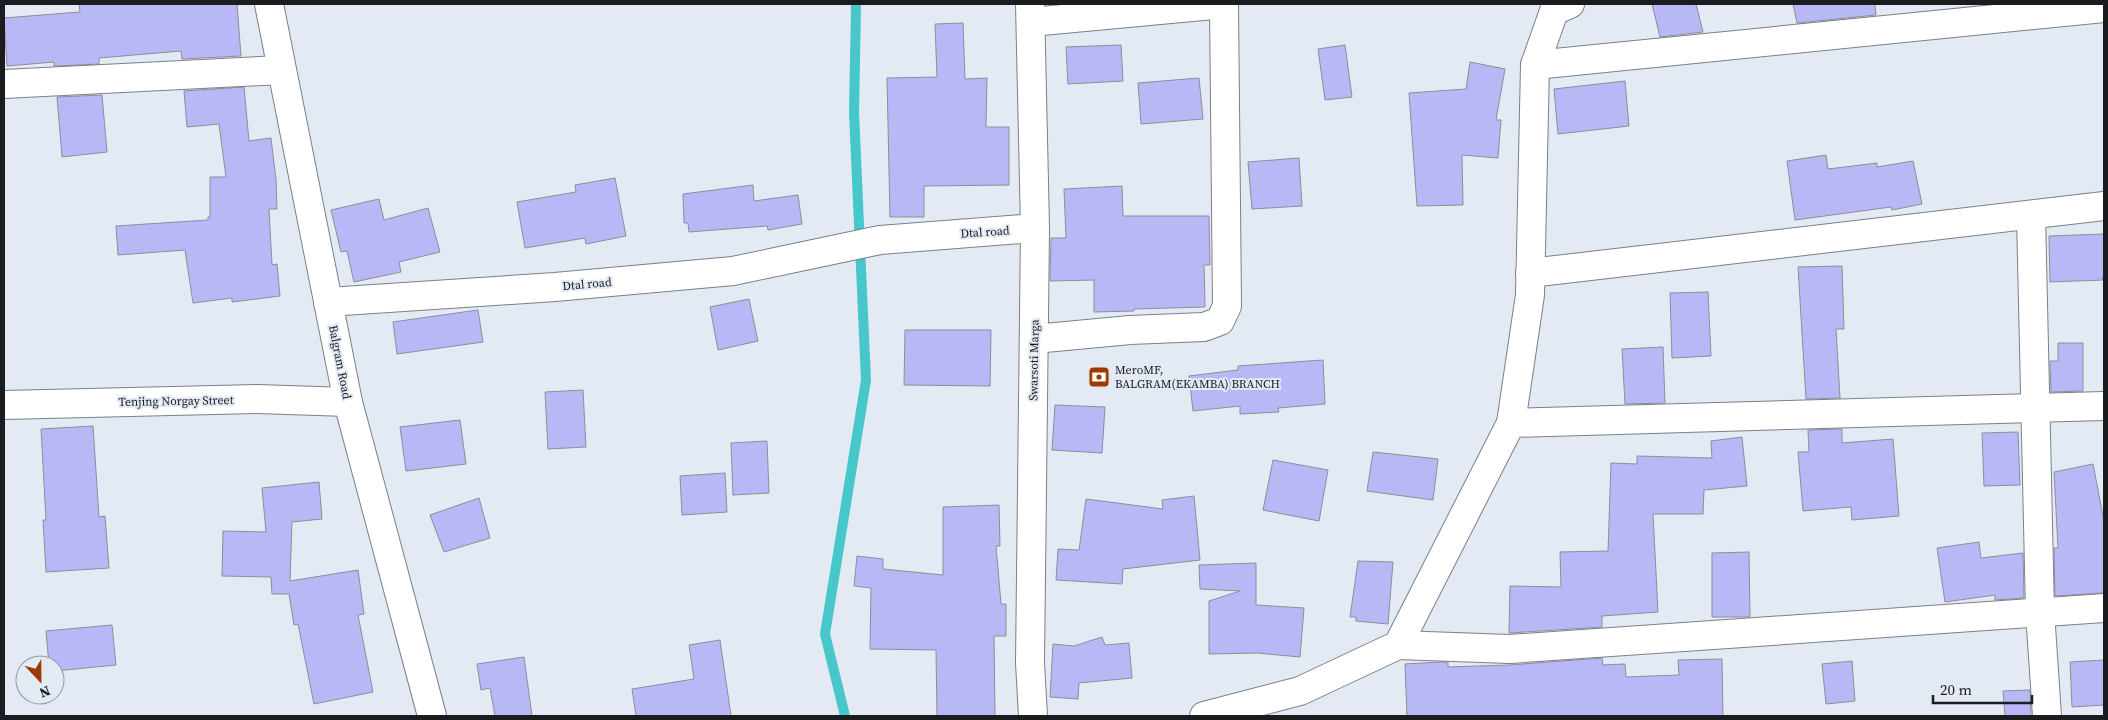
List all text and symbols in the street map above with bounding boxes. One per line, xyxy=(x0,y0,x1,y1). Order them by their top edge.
street label: Dtal road xyxy=(960,222,1010,242)
street label: Dtal road xyxy=(562,274,612,294)
street label: Swarsoti Marga xyxy=(1025,318,1043,401)
street label: Balgram Road xyxy=(325,324,355,401)
place label: MeroMF, BALGRAM(EKAMBA) BRANCH xyxy=(1115,362,1280,392)
bank icon: MeroMF, BALGRAM(EKAMBA) BRANCH xyxy=(1087,365,1111,389)
street label: Tenjing Norgay Street xyxy=(118,392,234,410)
north arrow xyxy=(15,655,65,705)
scale bar xyxy=(1933,672,2032,704)
text: 20 m xyxy=(1940,679,1972,700)
text: N xyxy=(36,681,53,703)

